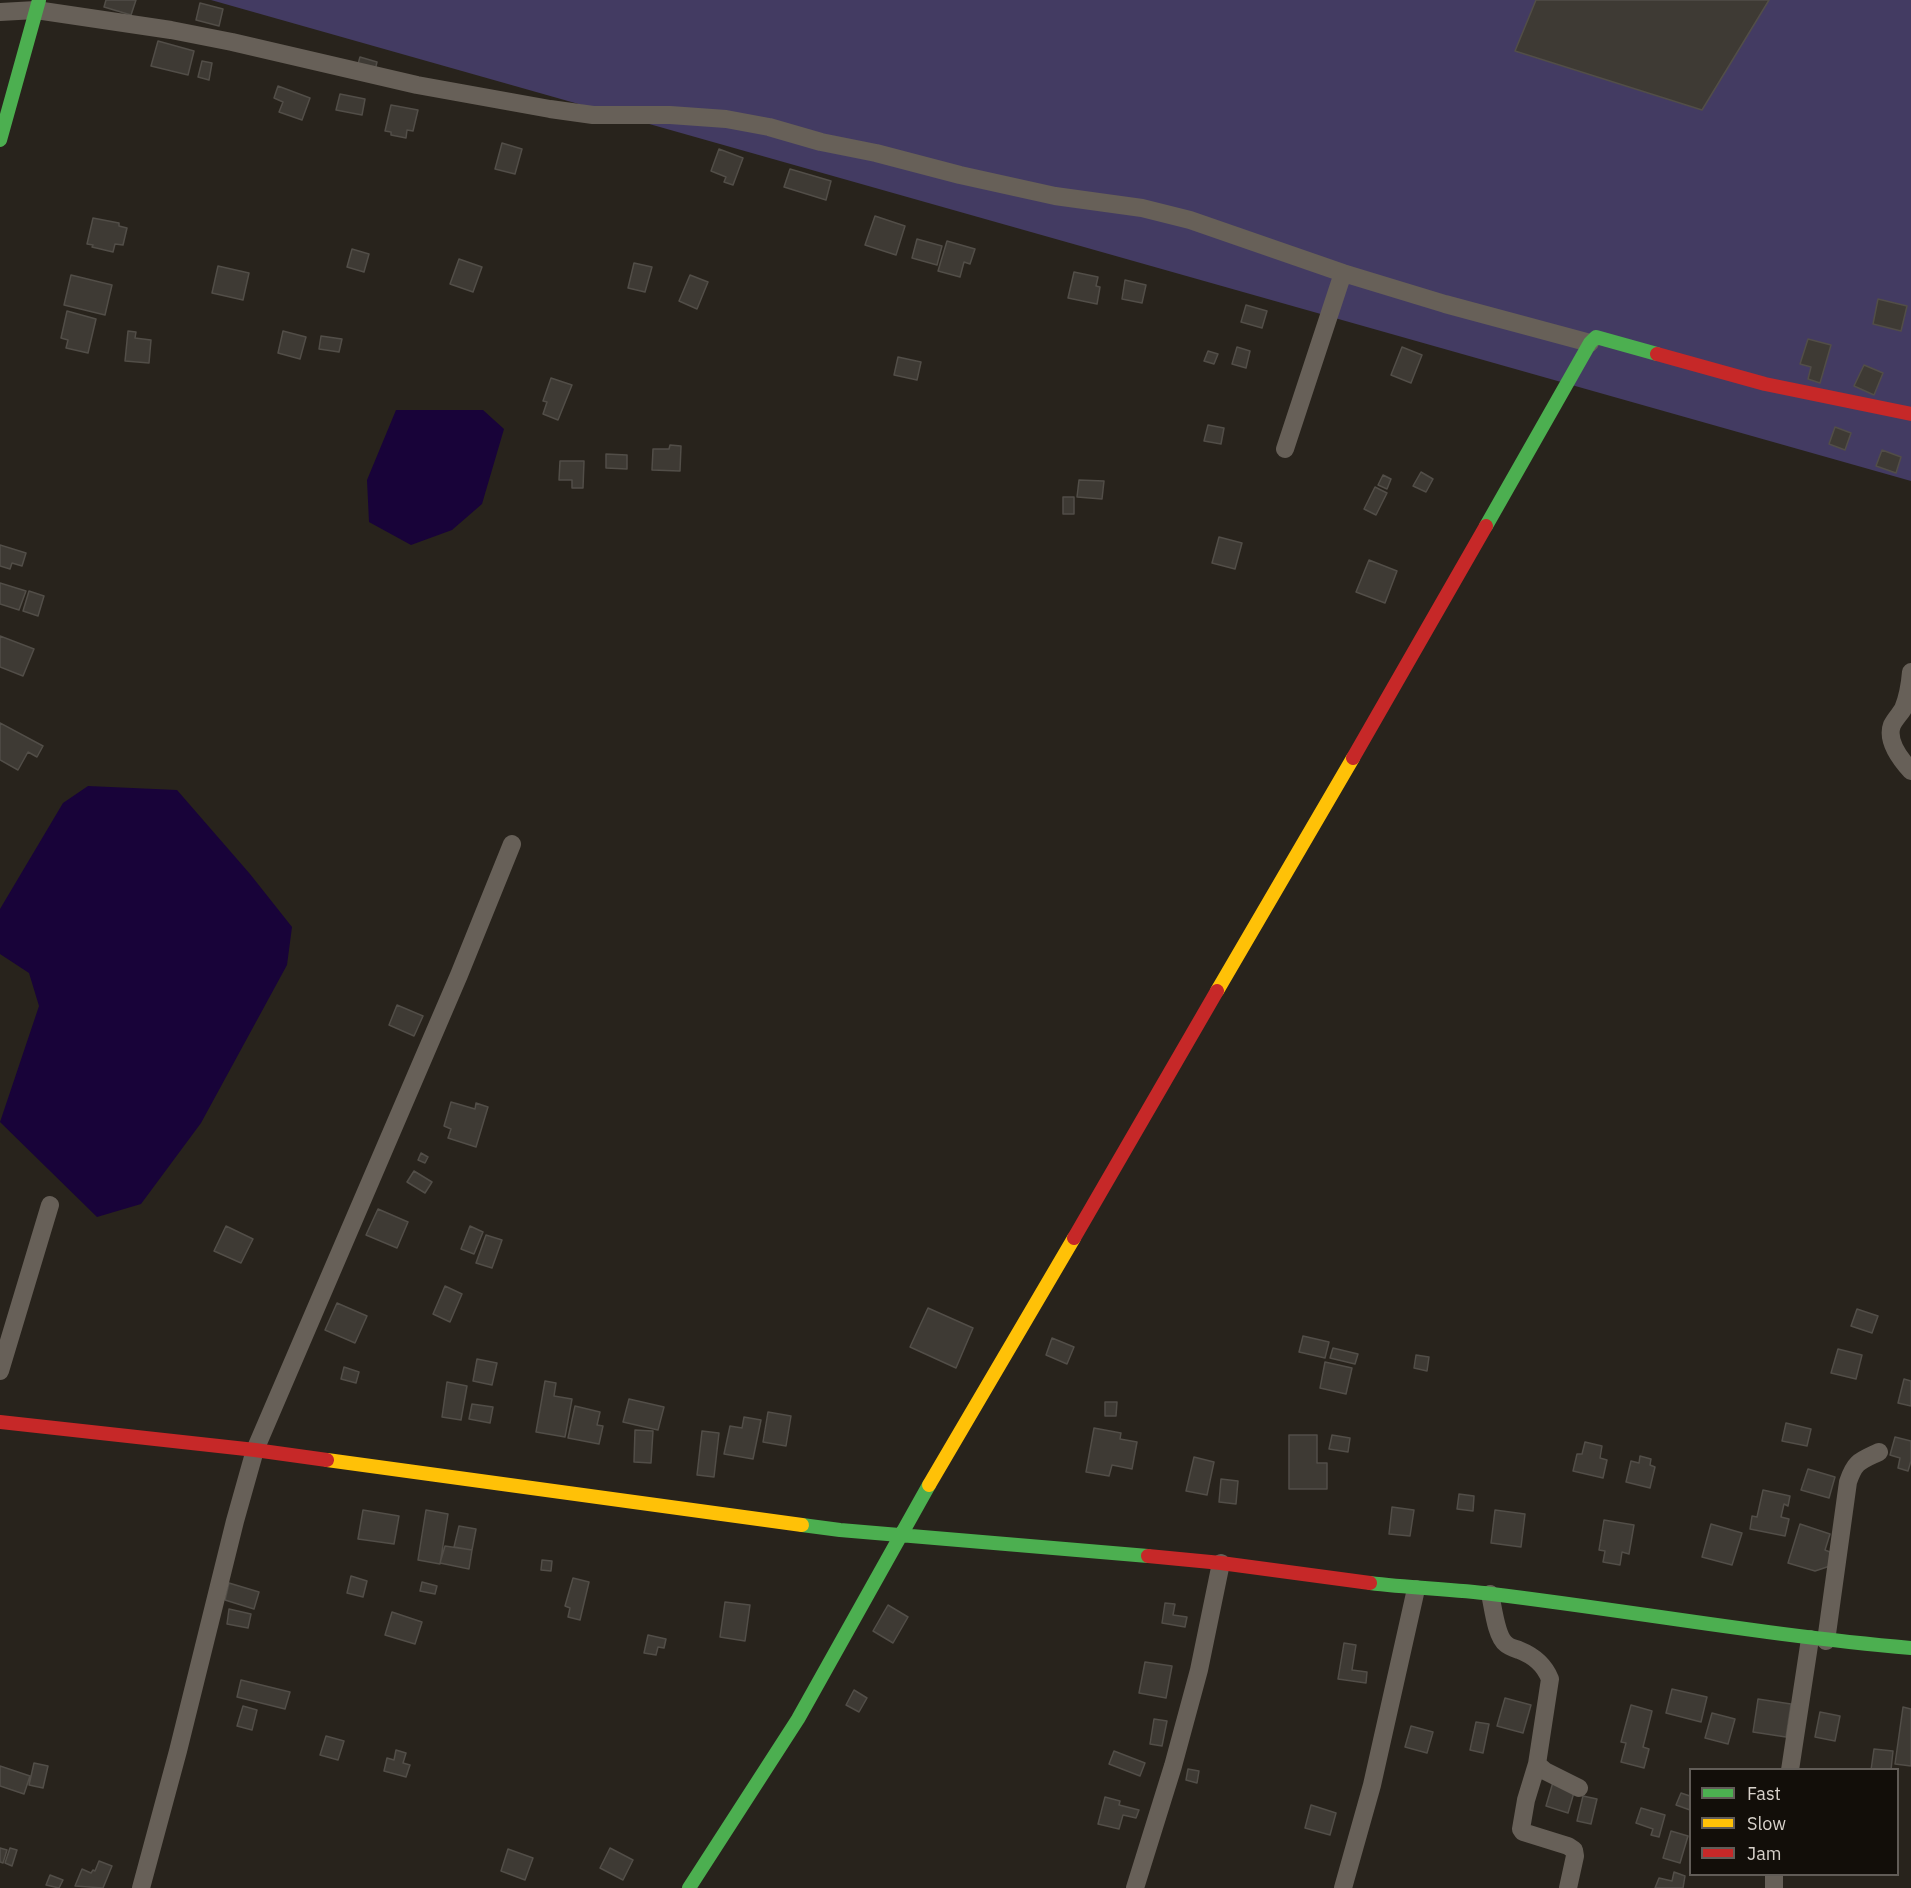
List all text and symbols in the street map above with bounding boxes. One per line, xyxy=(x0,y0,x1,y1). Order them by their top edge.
legend xyxy=(1689,1768,1899,1876)
text: Fast xyxy=(1747,1782,1781,1805)
text: Slow xyxy=(1747,1812,1786,1835)
text: Jam xyxy=(1747,1842,1782,1865)

